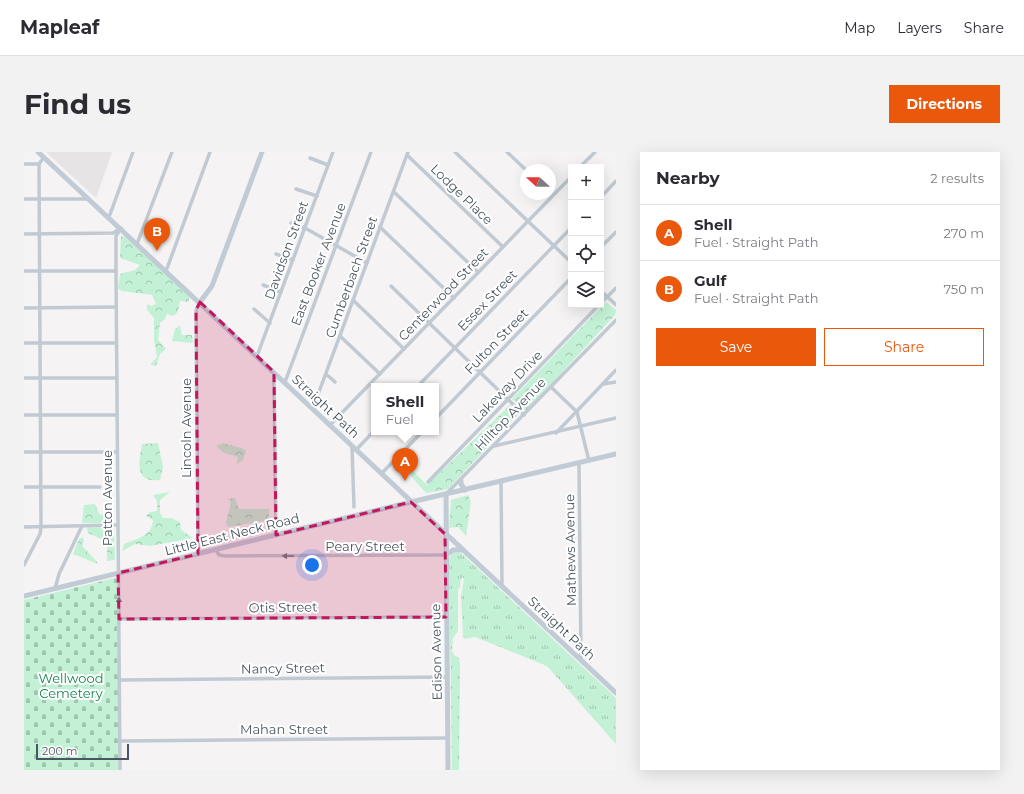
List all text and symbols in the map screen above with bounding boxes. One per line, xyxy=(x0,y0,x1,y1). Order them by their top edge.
text: Mapleaf xyxy=(20,16,99,39)
text: Map xyxy=(844,19,875,37)
text: Layers xyxy=(897,19,942,37)
text: Share xyxy=(964,19,1004,37)
button: Directions xyxy=(889,85,1000,123)
text: Find us xyxy=(24,87,131,121)
street label: Lodge Place xyxy=(428,160,497,228)
north arrow xyxy=(520,164,556,200)
map controls xyxy=(568,164,604,308)
button: + xyxy=(568,164,604,200)
text: Nearby xyxy=(656,168,720,188)
text: 2 results xyxy=(930,170,984,186)
street label: Davidson Street xyxy=(261,199,311,301)
street label: East Booker Avenue xyxy=(287,200,349,328)
button: − xyxy=(568,200,604,236)
street label: Cumberbach Street xyxy=(322,214,380,340)
text: Shell xyxy=(694,215,733,234)
pin: B xyxy=(144,218,170,251)
text: A xyxy=(664,225,674,241)
text: 270 m xyxy=(943,225,984,241)
text: Fuel · Straight Path xyxy=(694,234,819,250)
button: locate xyxy=(568,236,604,272)
street label: Centerwood Street xyxy=(395,244,491,344)
street label: Essex Street xyxy=(454,266,520,334)
text: Gulf xyxy=(694,271,726,290)
button: layers xyxy=(568,272,604,308)
text: B xyxy=(664,281,674,297)
text: 750 m xyxy=(943,281,984,297)
text: Fuel · Straight Path xyxy=(694,290,819,306)
street label: Fulton Street xyxy=(461,305,531,377)
button: Save xyxy=(656,328,816,366)
button: Share xyxy=(824,328,984,366)
street label: Lakeway Drive xyxy=(469,347,545,425)
street label: Straight Path xyxy=(289,371,363,441)
street label: Hilltop Avenue xyxy=(471,374,549,454)
street label: Lincoln Avenue xyxy=(178,378,194,478)
popup xyxy=(371,383,439,435)
text: Shell xyxy=(386,392,424,411)
text: Fuel xyxy=(386,411,414,427)
pin: A xyxy=(392,448,418,481)
street label: Patton Avenue xyxy=(99,450,115,546)
street label: Mathews Avenue xyxy=(561,494,579,606)
street label: Little East Neck Road xyxy=(163,510,301,558)
street label: Peary Street xyxy=(325,538,405,554)
one-way arrow xyxy=(281,553,294,559)
your location xyxy=(302,555,322,575)
street label: Straight Path xyxy=(525,593,599,663)
one-way arrow xyxy=(116,596,122,609)
street label: Otis Street xyxy=(248,598,318,616)
street label: Edison Avenue xyxy=(427,603,445,700)
street label: Nancy Street xyxy=(241,659,325,677)
park label: Wellwood Cemetery xyxy=(39,670,104,701)
street label: Mahan Street xyxy=(240,721,328,737)
scale bar xyxy=(36,742,129,761)
text: 200 m xyxy=(42,744,77,758)

